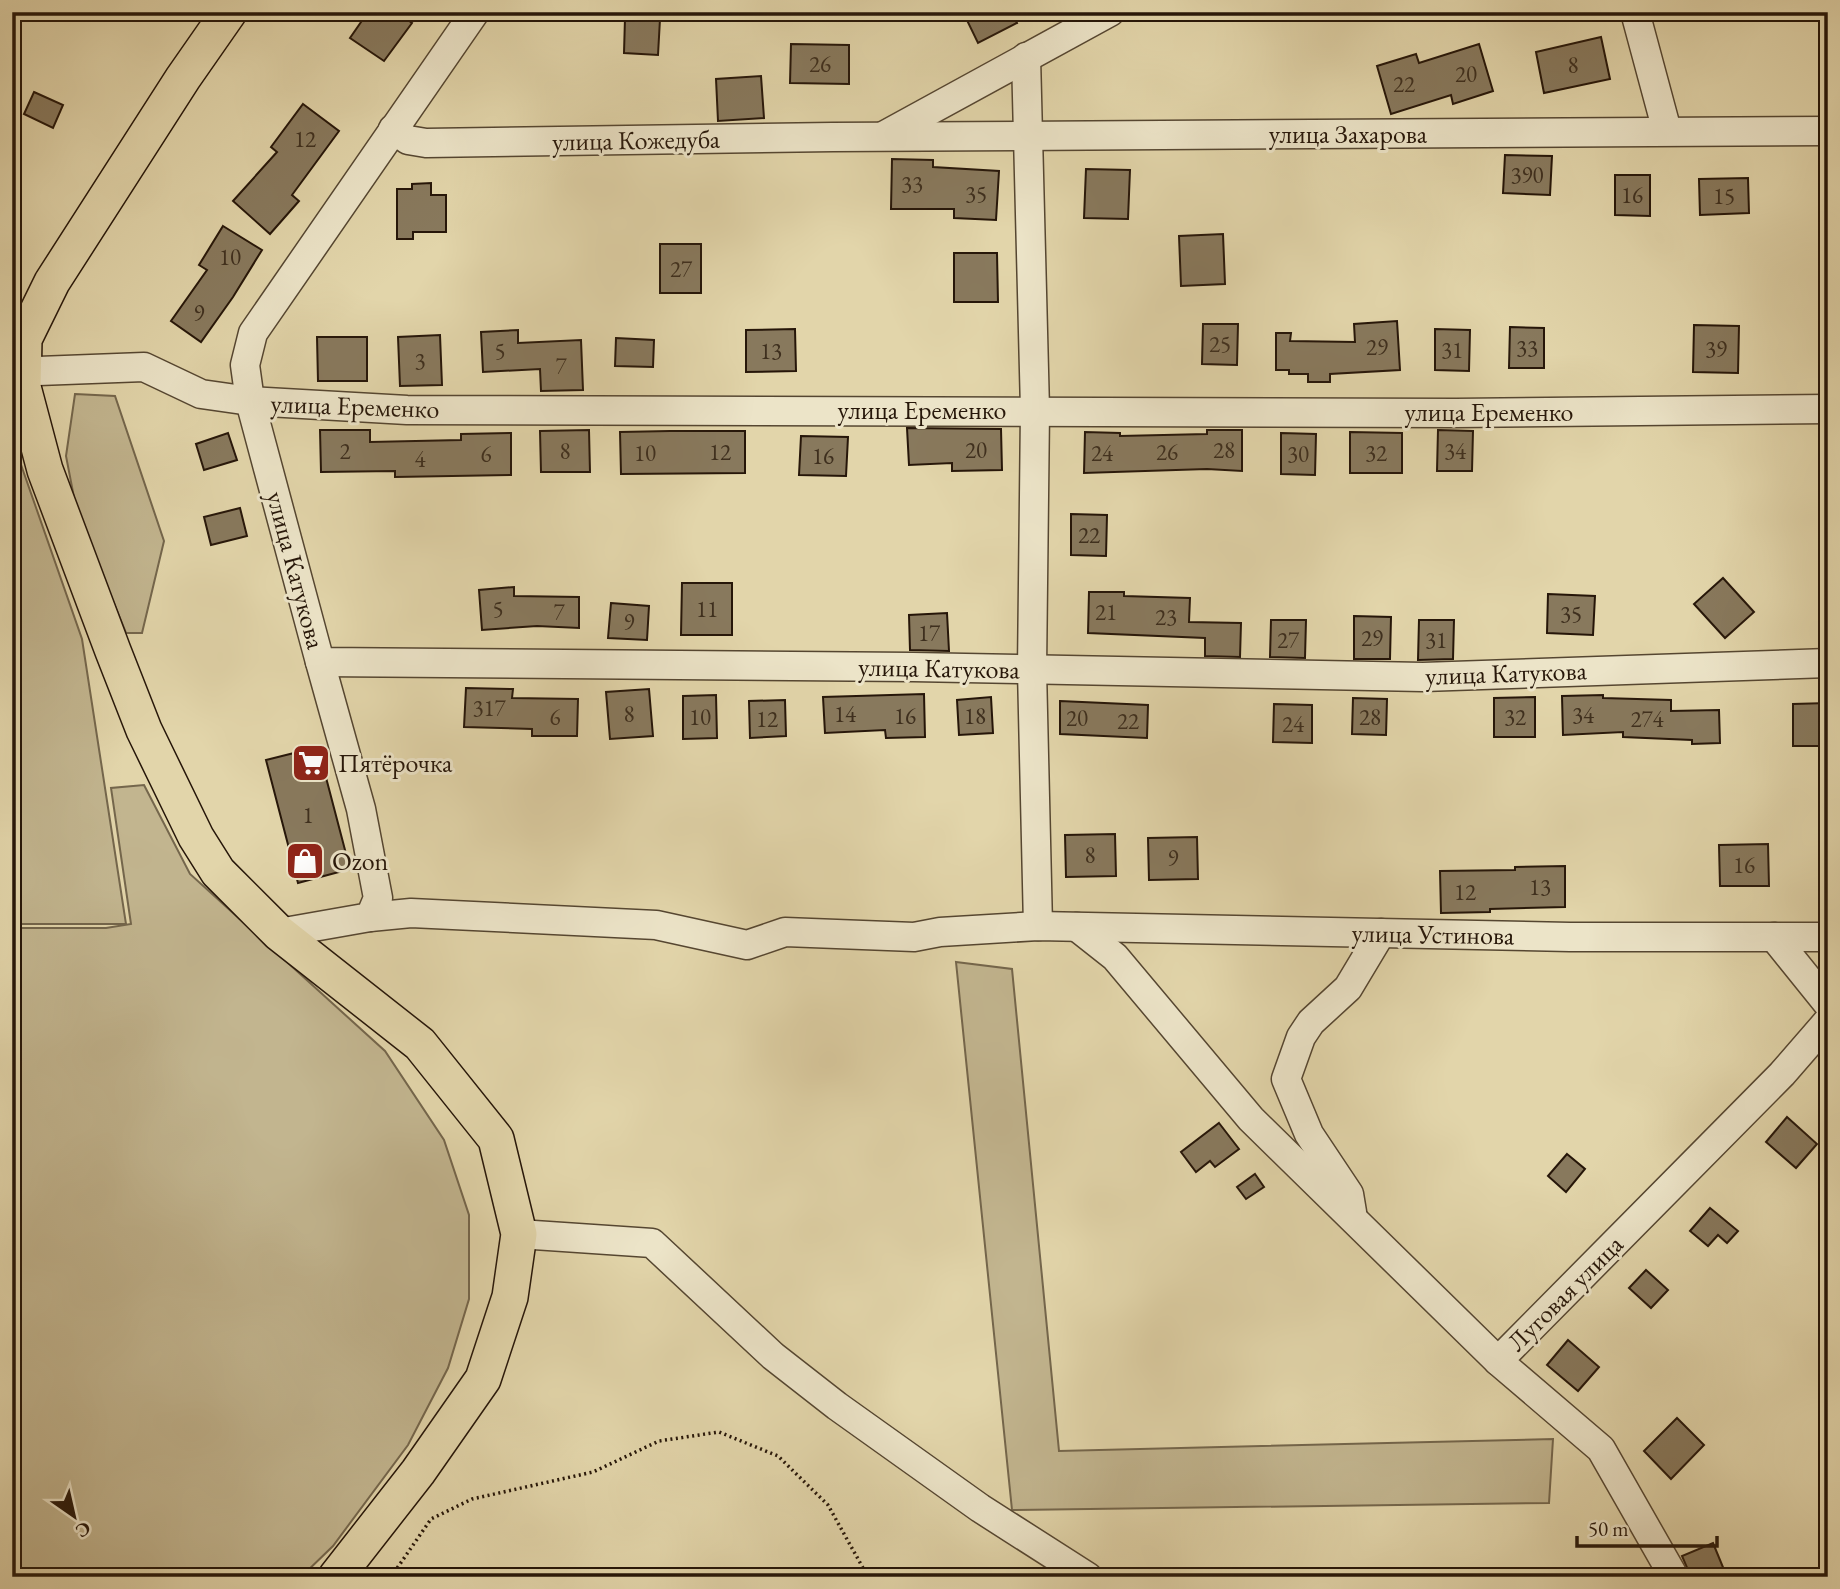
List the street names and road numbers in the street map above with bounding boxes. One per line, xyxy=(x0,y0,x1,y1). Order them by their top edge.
street label: улица Захарова xyxy=(1269,117,1428,151)
street label: улица Кожедуба xyxy=(552,122,721,158)
street label: улица Еременко xyxy=(270,386,440,426)
street label: улица Еременко xyxy=(838,393,1006,427)
street label: улица Еременко xyxy=(1405,395,1573,429)
street label: улица Катукова xyxy=(259,488,334,653)
street label: улица Катукова xyxy=(858,650,1021,686)
street label: улица Катукова xyxy=(1425,653,1588,693)
street label: улица Устинова xyxy=(1351,916,1515,952)
street label: Луговая улица xyxy=(1500,1227,1631,1358)

